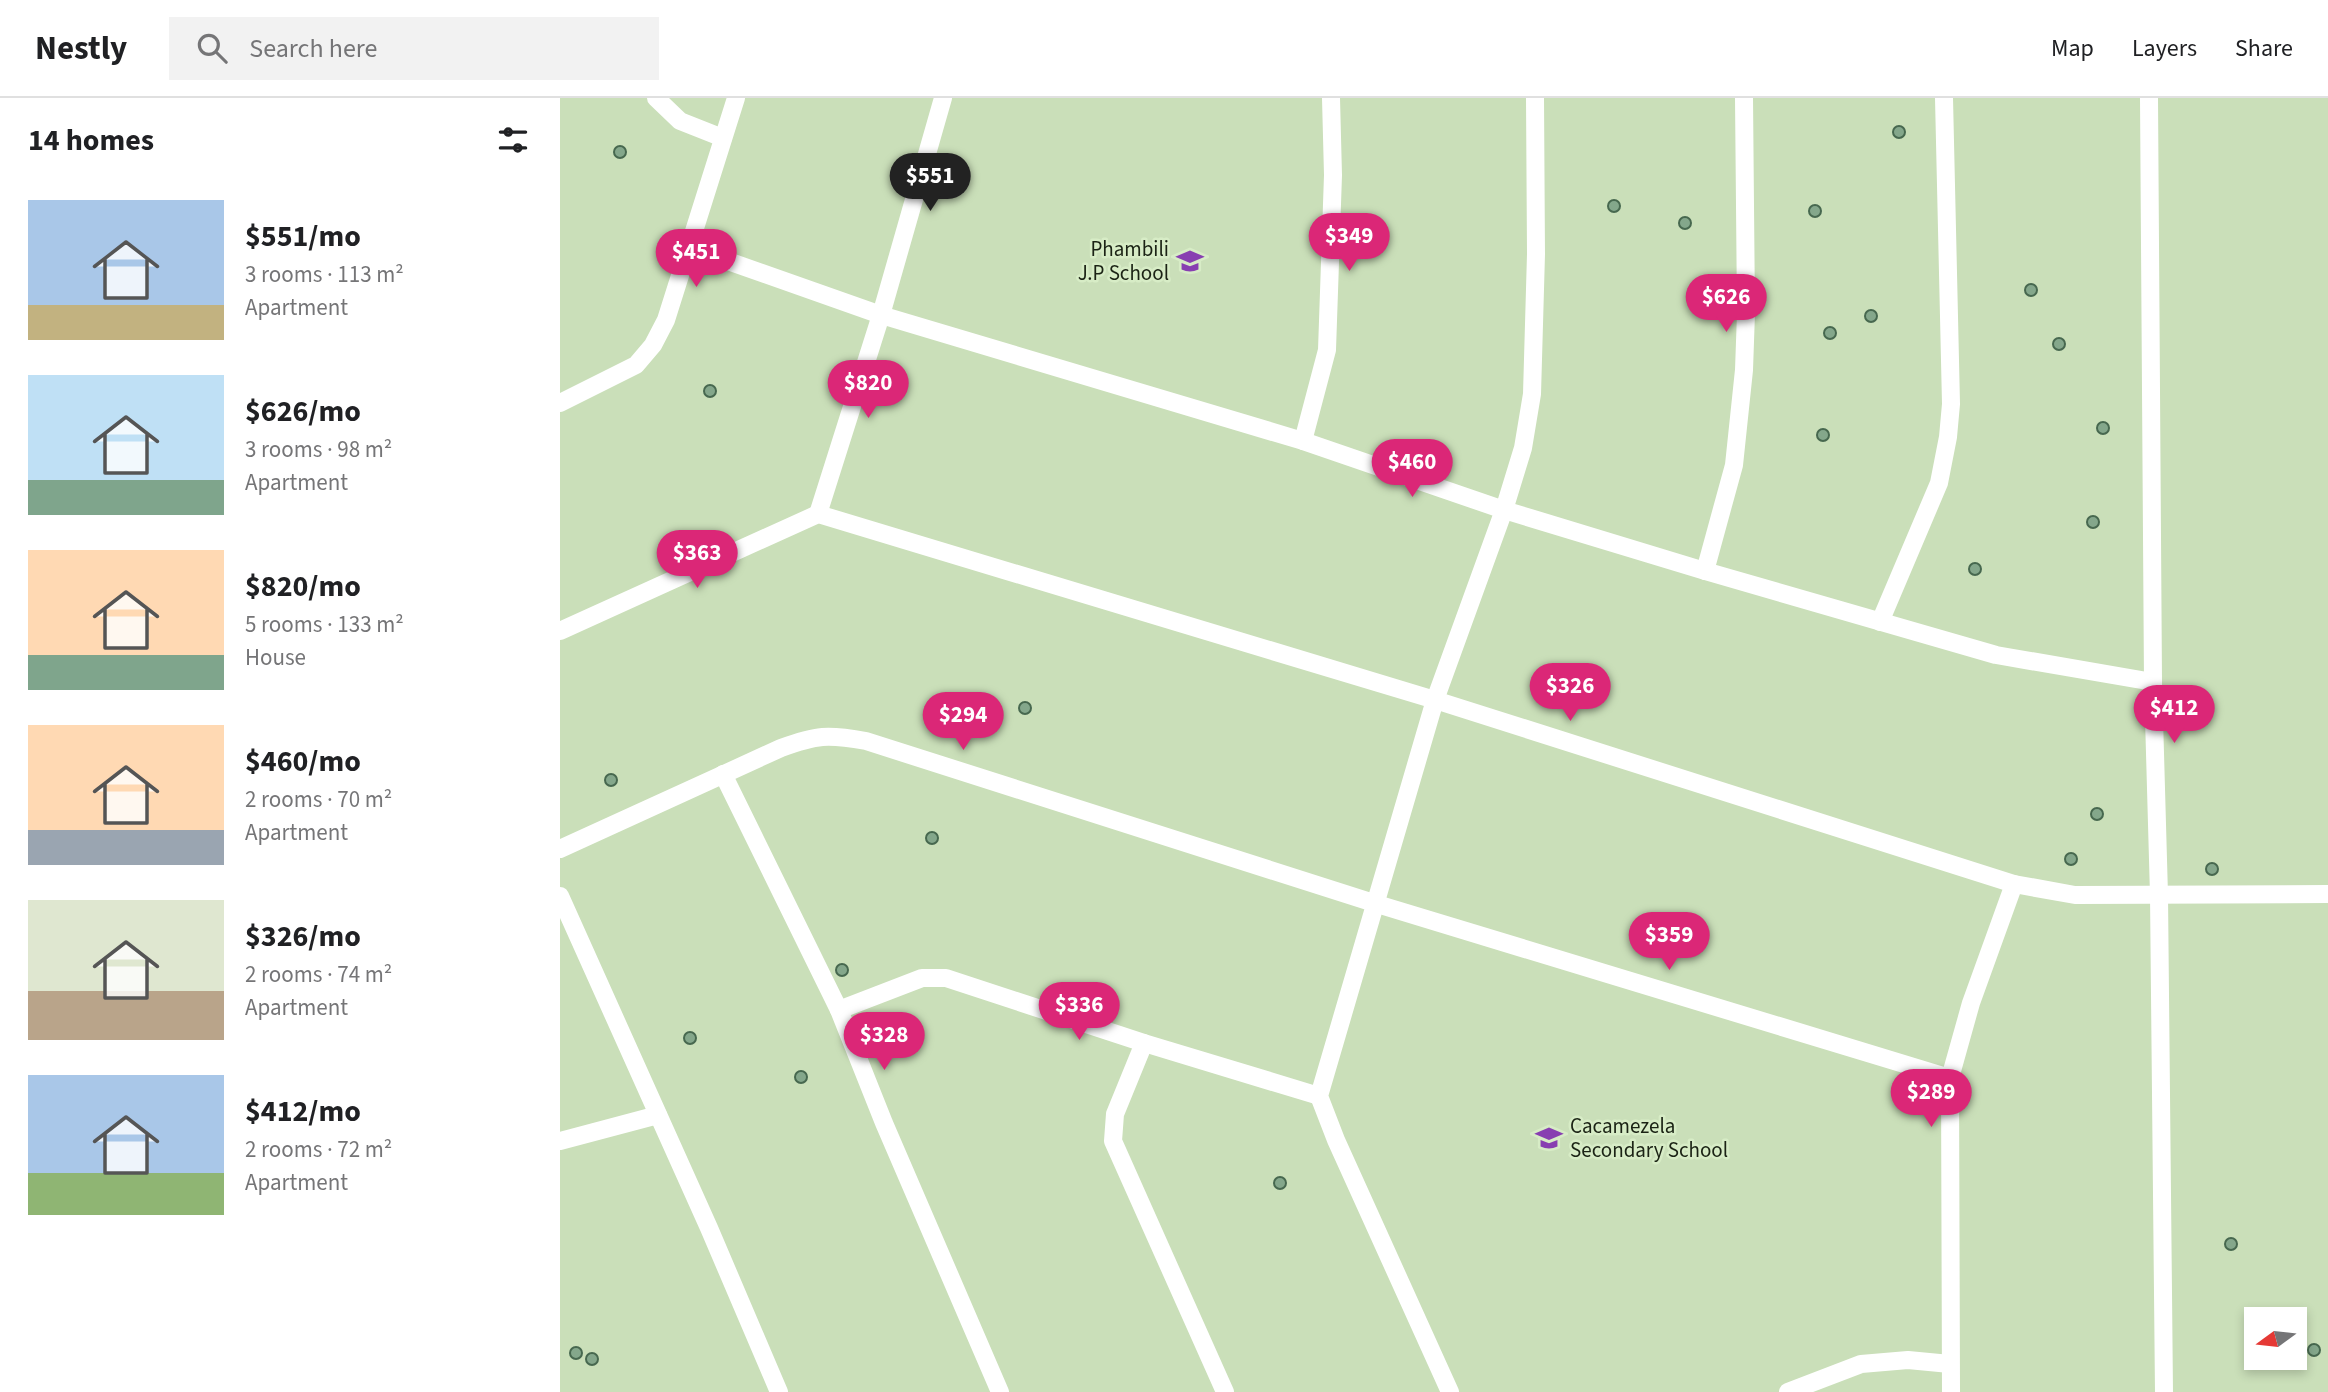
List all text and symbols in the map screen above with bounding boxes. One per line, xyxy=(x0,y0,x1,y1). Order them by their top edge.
search box xyxy=(169,17,659,80)
text: Nestly xyxy=(35,25,127,72)
icon: search xyxy=(193,29,231,67)
text: Search here xyxy=(249,30,377,67)
text: Map xyxy=(2051,31,2094,66)
text: Layers xyxy=(2132,31,2197,66)
text: Share xyxy=(2235,31,2293,66)
text: 14 homes xyxy=(28,119,154,162)
icon: filters xyxy=(494,121,532,159)
pin: $551 xyxy=(889,153,971,213)
text: $551 xyxy=(906,159,954,192)
pin: $349 xyxy=(1308,214,1390,273)
text: $551/mo xyxy=(245,215,361,258)
text: $349 xyxy=(1325,219,1373,252)
icon: home xyxy=(84,228,168,312)
pin: $451 xyxy=(655,230,737,289)
place label: Phambili J.P School xyxy=(1078,234,1169,288)
text: $451 xyxy=(672,235,720,268)
school or university icon: Phambili J.P School xyxy=(1175,246,1205,276)
text: 3 rooms · 113 m² xyxy=(245,258,404,291)
pin: $626 xyxy=(1685,274,1767,334)
text: $626 xyxy=(1702,280,1750,313)
text: Apartment xyxy=(245,291,348,324)
pin: $820 xyxy=(827,360,909,420)
text: $820 xyxy=(844,366,892,399)
text: $626/mo xyxy=(245,390,361,433)
icon: home xyxy=(84,403,168,487)
text: 3 rooms · 98 m² xyxy=(245,433,392,466)
pin: $460 xyxy=(1371,440,1453,499)
text: $460 xyxy=(1388,445,1436,478)
text: Apartment xyxy=(245,466,348,499)
pin: $363 xyxy=(656,531,738,590)
text: $363 xyxy=(673,536,721,569)
text: $820/mo xyxy=(245,565,361,608)
icon: home xyxy=(84,578,168,662)
text: 5 rooms · 133 m² xyxy=(245,608,404,641)
text: House xyxy=(245,641,306,674)
pin: $326 xyxy=(1529,664,1611,723)
text: $326 xyxy=(1546,669,1594,702)
pin: $412 xyxy=(2133,686,2215,745)
text: $412 xyxy=(2150,691,2198,724)
pin: $294 xyxy=(922,692,1004,752)
text: $294 xyxy=(939,698,987,731)
text: $460/mo xyxy=(245,740,361,783)
icon: home xyxy=(84,753,168,837)
text: 2 rooms · 70 m² xyxy=(245,783,392,816)
text: Apartment xyxy=(245,816,348,849)
pin: $359 xyxy=(1628,912,1710,972)
text: $326/mo xyxy=(245,915,361,958)
text: $359 xyxy=(1645,918,1693,951)
icon: home xyxy=(84,928,168,1012)
text: 2 rooms · 74 m² xyxy=(245,958,392,991)
pin: $336 xyxy=(1038,982,1120,1042)
text: $336 xyxy=(1055,988,1103,1021)
text: Apartment xyxy=(245,991,348,1024)
pin: $328 xyxy=(843,1012,925,1072)
text: $328 xyxy=(860,1018,908,1051)
pin: $289 xyxy=(1890,1070,1972,1129)
text: $289 xyxy=(1907,1075,1955,1108)
text: $412/mo xyxy=(245,1090,361,1133)
icon: home xyxy=(84,1103,168,1187)
place label: Cacamezela Secondary School xyxy=(1570,1111,1728,1165)
school or university icon: Cacamezela Secondary School xyxy=(1534,1123,1564,1153)
text: 2 rooms · 72 m² xyxy=(245,1133,392,1166)
text: Apartment xyxy=(245,1166,348,1199)
north arrow xyxy=(2244,1307,2306,1370)
map controls xyxy=(2244,1307,2307,1370)

